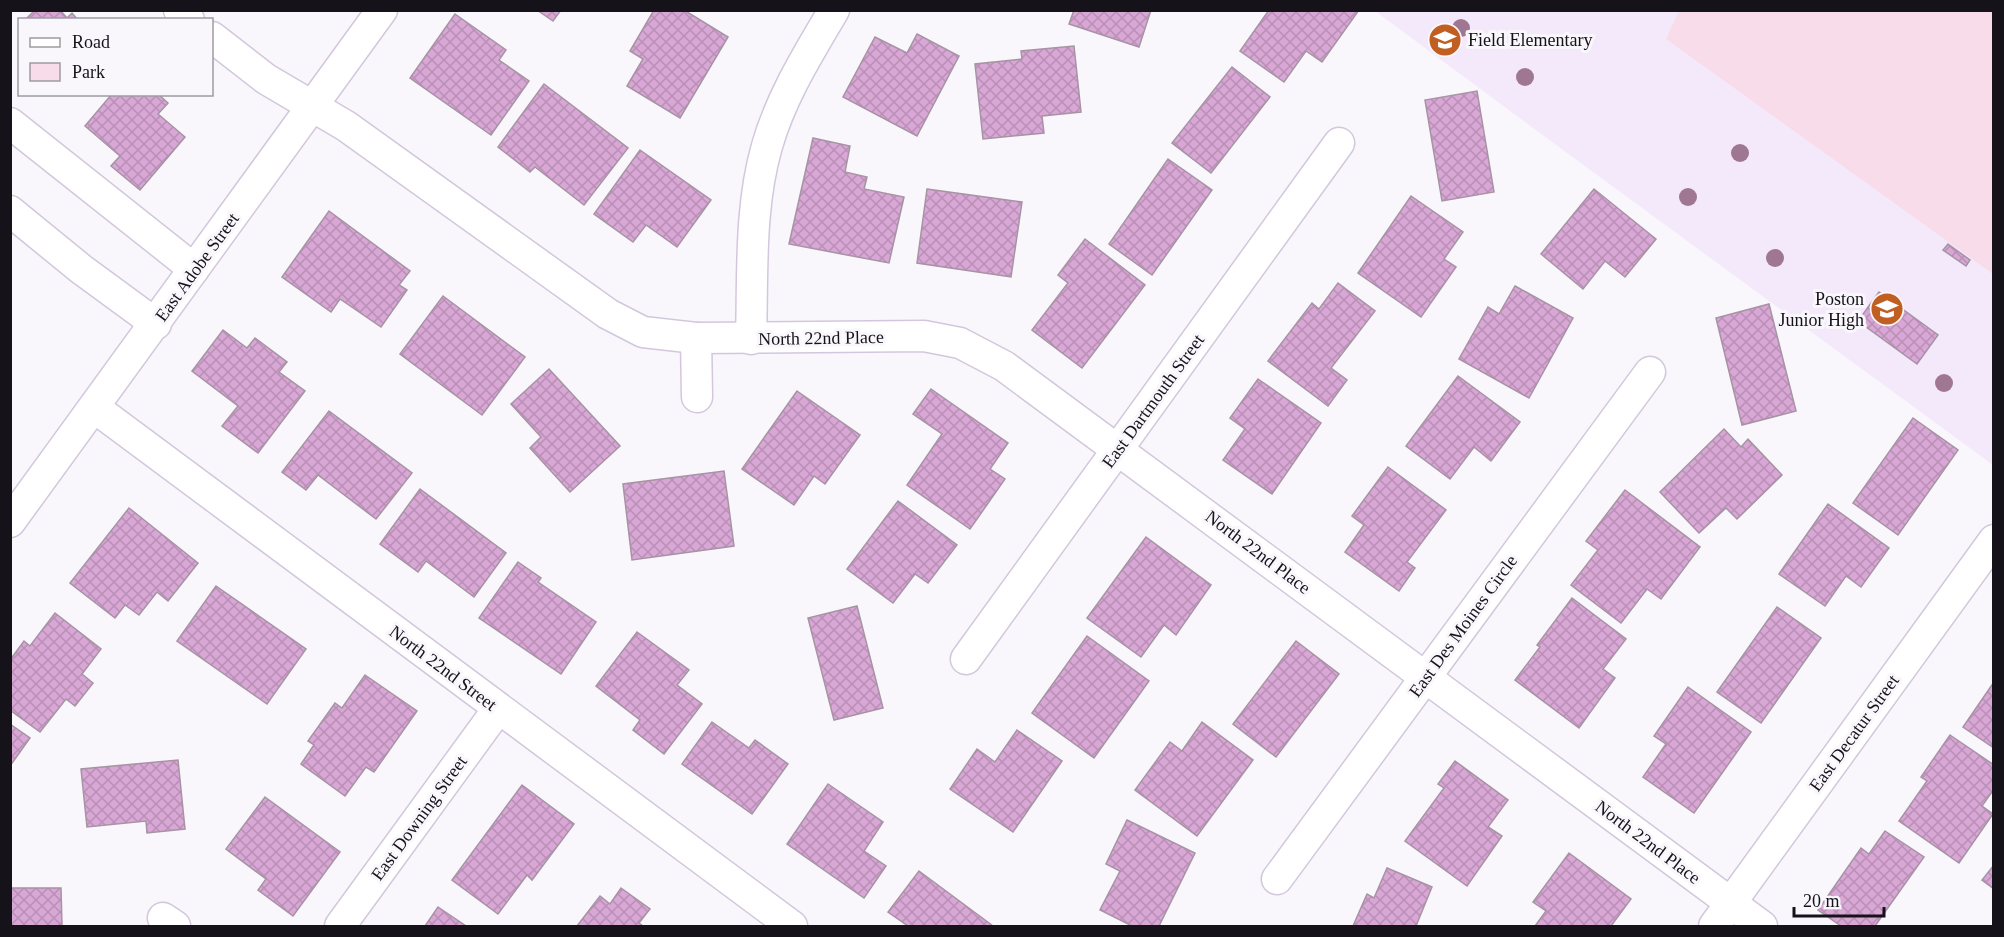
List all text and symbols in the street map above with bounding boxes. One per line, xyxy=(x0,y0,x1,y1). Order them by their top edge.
legend xyxy=(18,18,213,96)
school or university icon: Field Elementary xyxy=(1427,22,1463,58)
place label: Field Elementary xyxy=(1468,30,1592,50)
text: Road xyxy=(72,32,110,52)
text: Park xyxy=(72,62,105,82)
street label: East Adobe Street xyxy=(151,209,243,325)
place label: Poston Junior High xyxy=(1779,289,1864,330)
school or university icon: Poston Junior High xyxy=(1869,291,1905,327)
street label: North 22nd Place xyxy=(758,327,884,349)
street label: East Dartmouth Street xyxy=(1098,330,1208,472)
street label: North 22nd Place xyxy=(1202,506,1314,598)
street label: East Des Moines Circle xyxy=(1405,551,1521,701)
street label: North 22nd Street xyxy=(385,621,501,715)
street label: East Decatur Street xyxy=(1805,671,1903,795)
street label: East Downing Street xyxy=(367,752,471,884)
street label: North 22nd Place xyxy=(1592,796,1704,888)
scale bar xyxy=(1794,880,1884,918)
text: 20 m xyxy=(1803,891,1840,911)

